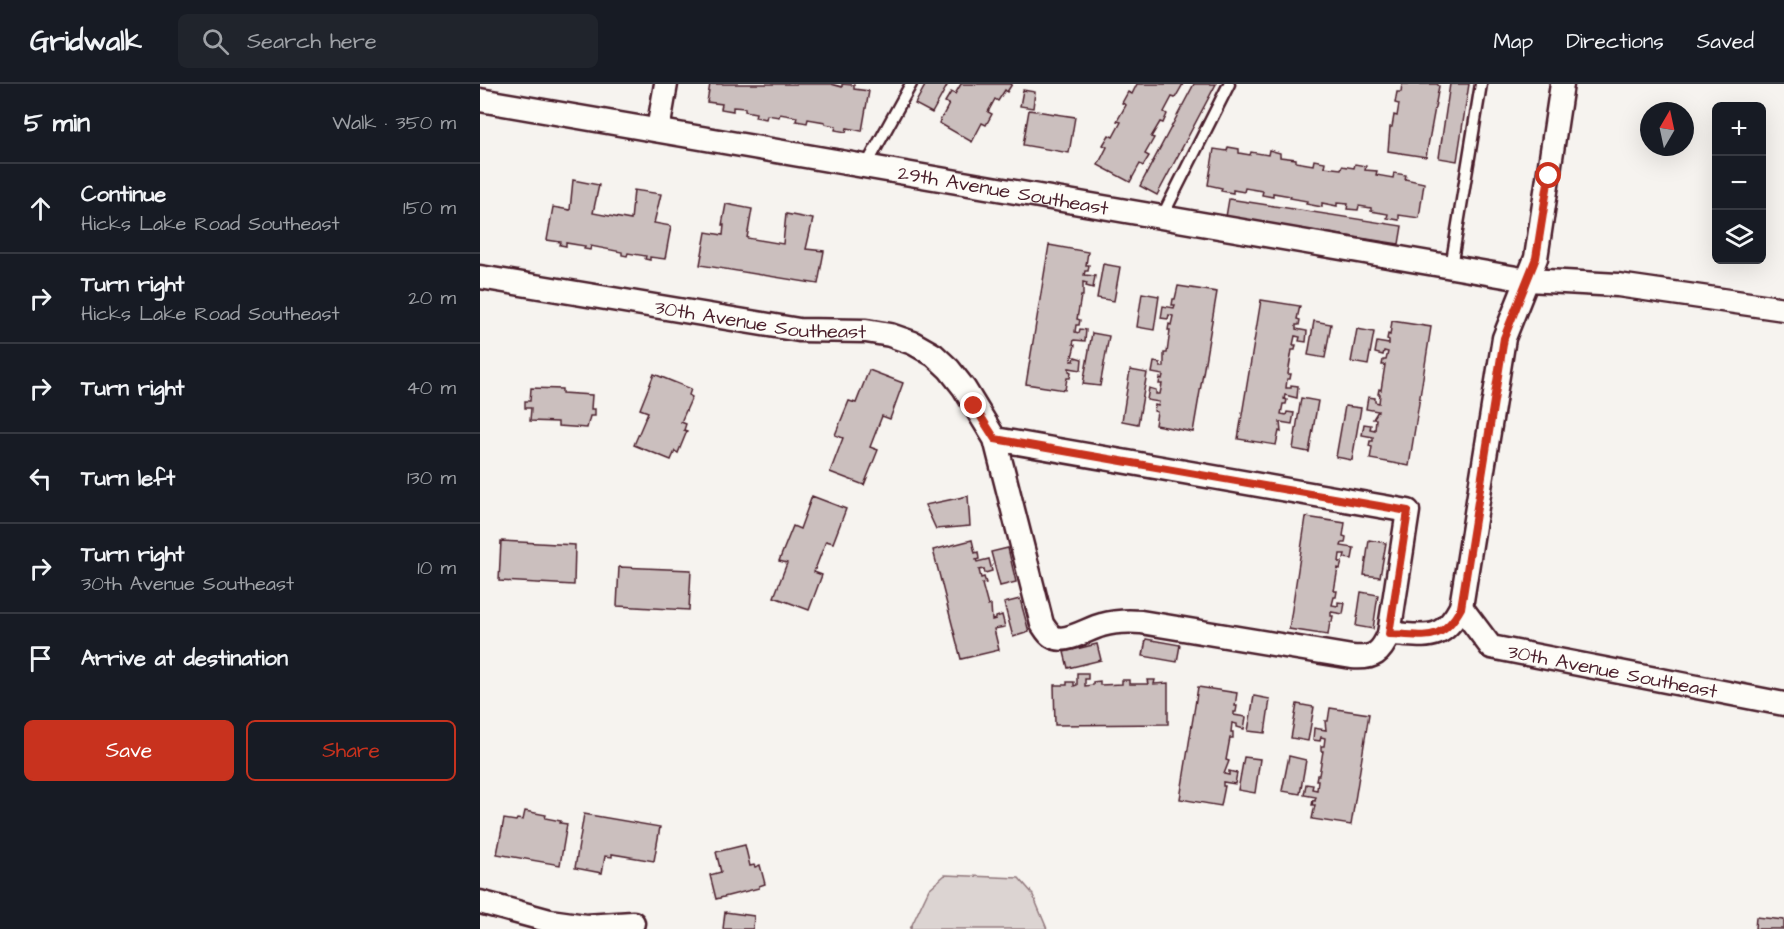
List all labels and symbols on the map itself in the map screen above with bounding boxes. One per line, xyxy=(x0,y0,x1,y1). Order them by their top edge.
north arrow xyxy=(1640,102,1694,156)
street label: 29th Avenue Southeast xyxy=(896,159,1111,223)
route start xyxy=(1535,162,1561,188)
street label: 30th Avenue Southeast xyxy=(653,293,866,346)
route end xyxy=(960,392,986,418)
street label: 30th Avenue Southeast xyxy=(1505,638,1720,706)

